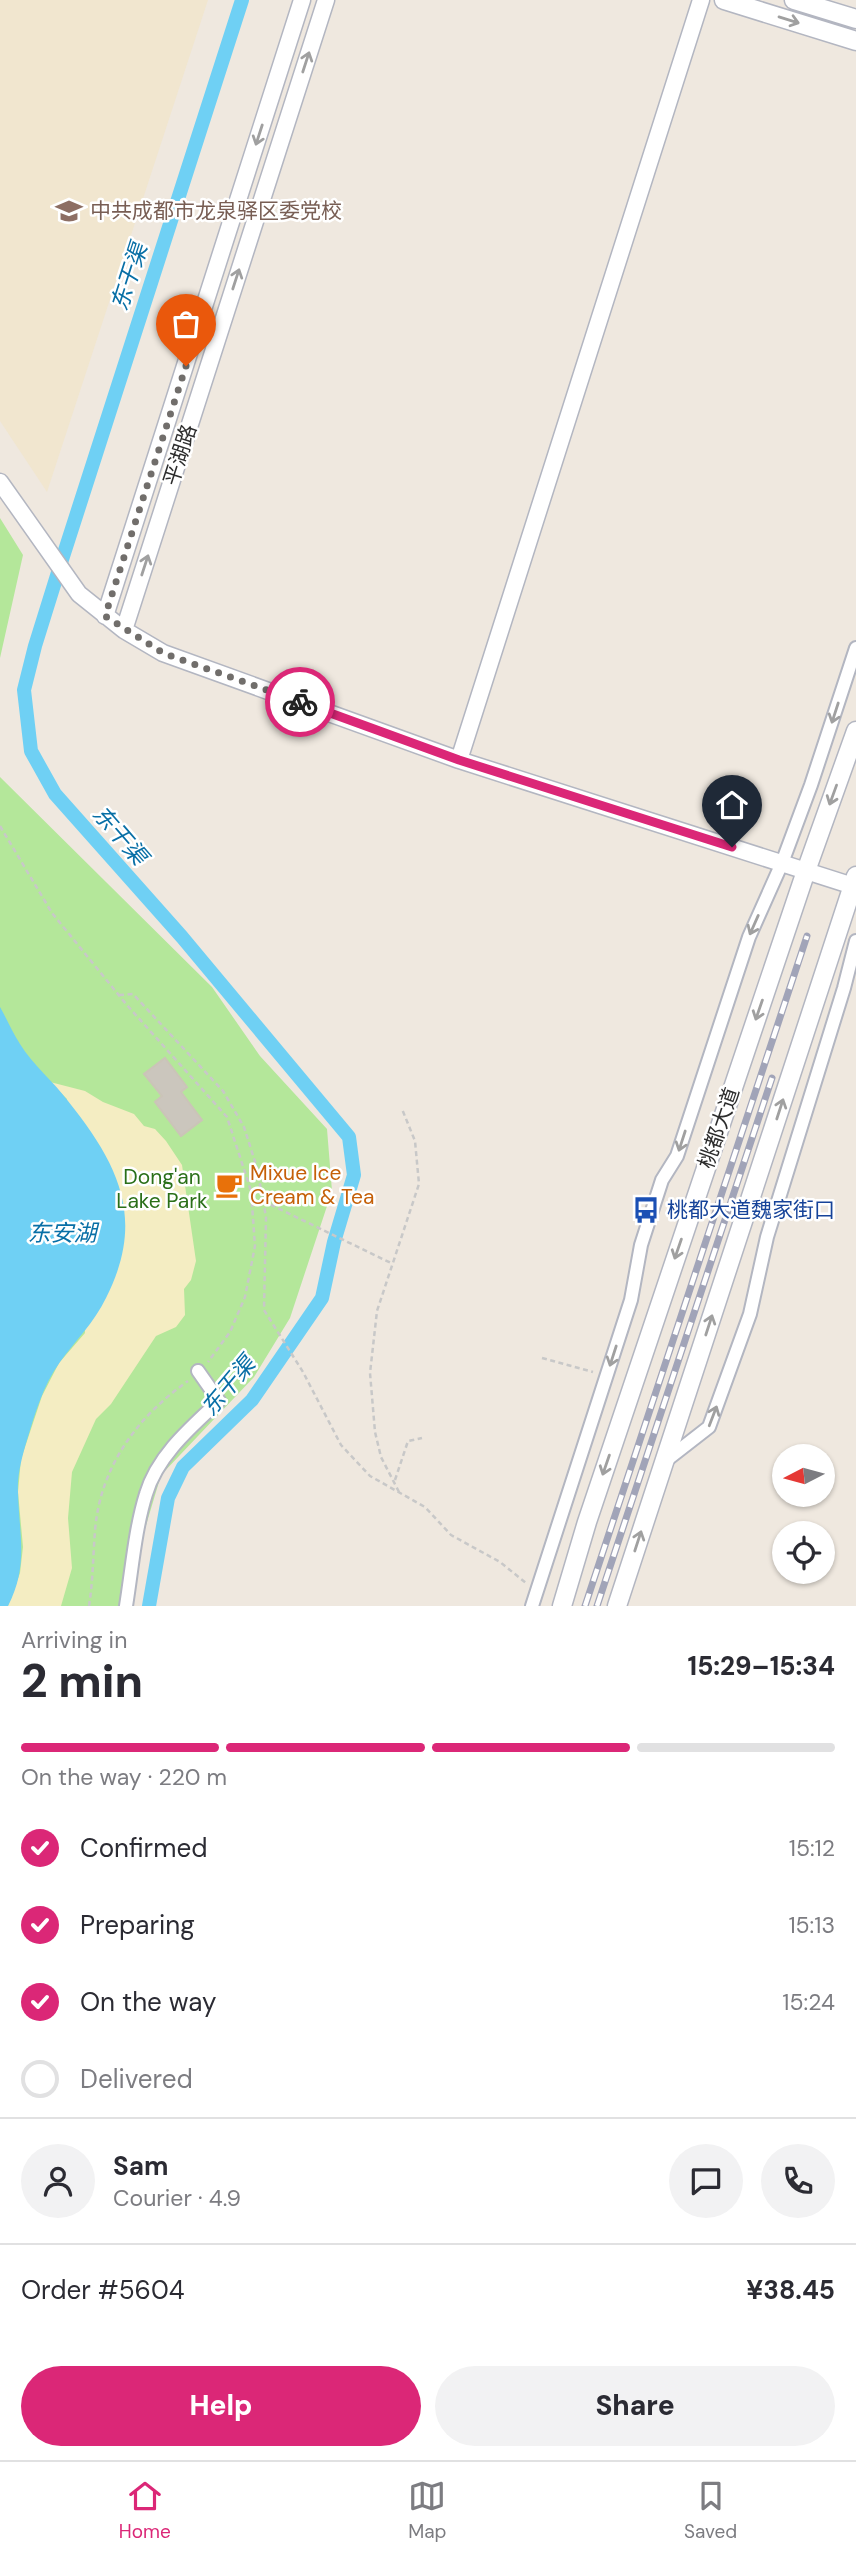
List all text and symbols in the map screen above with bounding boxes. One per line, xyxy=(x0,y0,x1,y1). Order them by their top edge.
one-way arrow xyxy=(778,15,800,28)
one-way arrow xyxy=(300,51,313,73)
one-way arrow xyxy=(252,124,265,146)
school or university icon: 中共成都市龙泉驿区委党校 xyxy=(54,196,84,226)
place label: 中共成都市龙泉驿区委党校 xyxy=(90,197,342,225)
water label: 东干渠 xyxy=(104,237,155,314)
one-way arrow xyxy=(231,268,243,290)
pin xyxy=(156,294,216,366)
icon: bag xyxy=(167,305,205,343)
street label: 平湖路 xyxy=(157,421,203,489)
one-way arrow xyxy=(140,555,152,577)
courier xyxy=(265,667,335,737)
icon: bike xyxy=(281,683,319,721)
one-way arrow xyxy=(828,701,840,723)
pin xyxy=(702,775,762,847)
one-way arrow xyxy=(826,784,838,806)
icon: home xyxy=(713,786,751,824)
water label: 东干渠 xyxy=(86,799,156,873)
one-way arrow xyxy=(747,914,760,935)
one-way arrow xyxy=(752,999,764,1021)
street label: 桃都大道 xyxy=(692,1084,746,1172)
one-way arrow xyxy=(775,1098,787,1120)
one-way arrow xyxy=(675,1129,687,1151)
place label: Mixue Ice Cream & Tea xyxy=(250,1159,374,1211)
park label: Dong'an Lake Park xyxy=(116,1163,208,1215)
cafe icon: Mixue Ice Cream & Tea xyxy=(214,1170,244,1200)
bus stop icon: 桃都大道魏家街口 xyxy=(631,1195,661,1225)
place label: 桃都大道魏家街口 xyxy=(667,1196,835,1224)
water label: 东安湖 xyxy=(28,1218,100,1248)
one-way arrow xyxy=(671,1238,683,1260)
one-way arrow xyxy=(703,1314,716,1336)
one-way arrow xyxy=(606,1345,618,1367)
water label: 东干渠 xyxy=(194,1348,264,1422)
one-way arrow xyxy=(707,1406,720,1427)
north arrow xyxy=(772,1444,835,1507)
map controls xyxy=(772,1444,835,1584)
one-way arrow xyxy=(599,1453,611,1475)
button: locate xyxy=(772,1521,835,1584)
one-way arrow xyxy=(633,1531,645,1553)
text: Arriving in xyxy=(21,1625,127,1655)
text: 15:29–15:34 xyxy=(688,1649,835,1683)
text: 2 min xyxy=(21,1651,143,1711)
text: On the way · 220 m xyxy=(21,1762,227,1792)
icon: check xyxy=(21,1829,59,1867)
text: Confirmed xyxy=(80,1831,207,1865)
text: 15:12 xyxy=(789,1833,835,1863)
icon: check xyxy=(21,1906,59,1944)
text: Preparing xyxy=(80,1908,195,1942)
text: 15:13 xyxy=(788,1910,835,1940)
icon: check xyxy=(21,1983,59,2021)
text: On the way xyxy=(80,1985,216,2019)
text: 15:24 xyxy=(782,1987,835,2017)
text: Delivered xyxy=(80,2062,193,2096)
button: person xyxy=(21,2144,95,2218)
button: chat xyxy=(669,2144,743,2218)
button: phone xyxy=(761,2144,835,2218)
text: Sam xyxy=(113,2149,168,2183)
text: Courier · 4.9 xyxy=(113,2183,241,2213)
text: Order #5604 xyxy=(21,2273,185,2307)
text: ¥38.45 xyxy=(746,2273,835,2307)
button: Help xyxy=(21,2366,421,2446)
button: Share xyxy=(435,2366,835,2446)
tab: Home xyxy=(119,2477,171,2544)
tab: Map xyxy=(408,2477,446,2544)
tab: Saved xyxy=(684,2477,737,2544)

